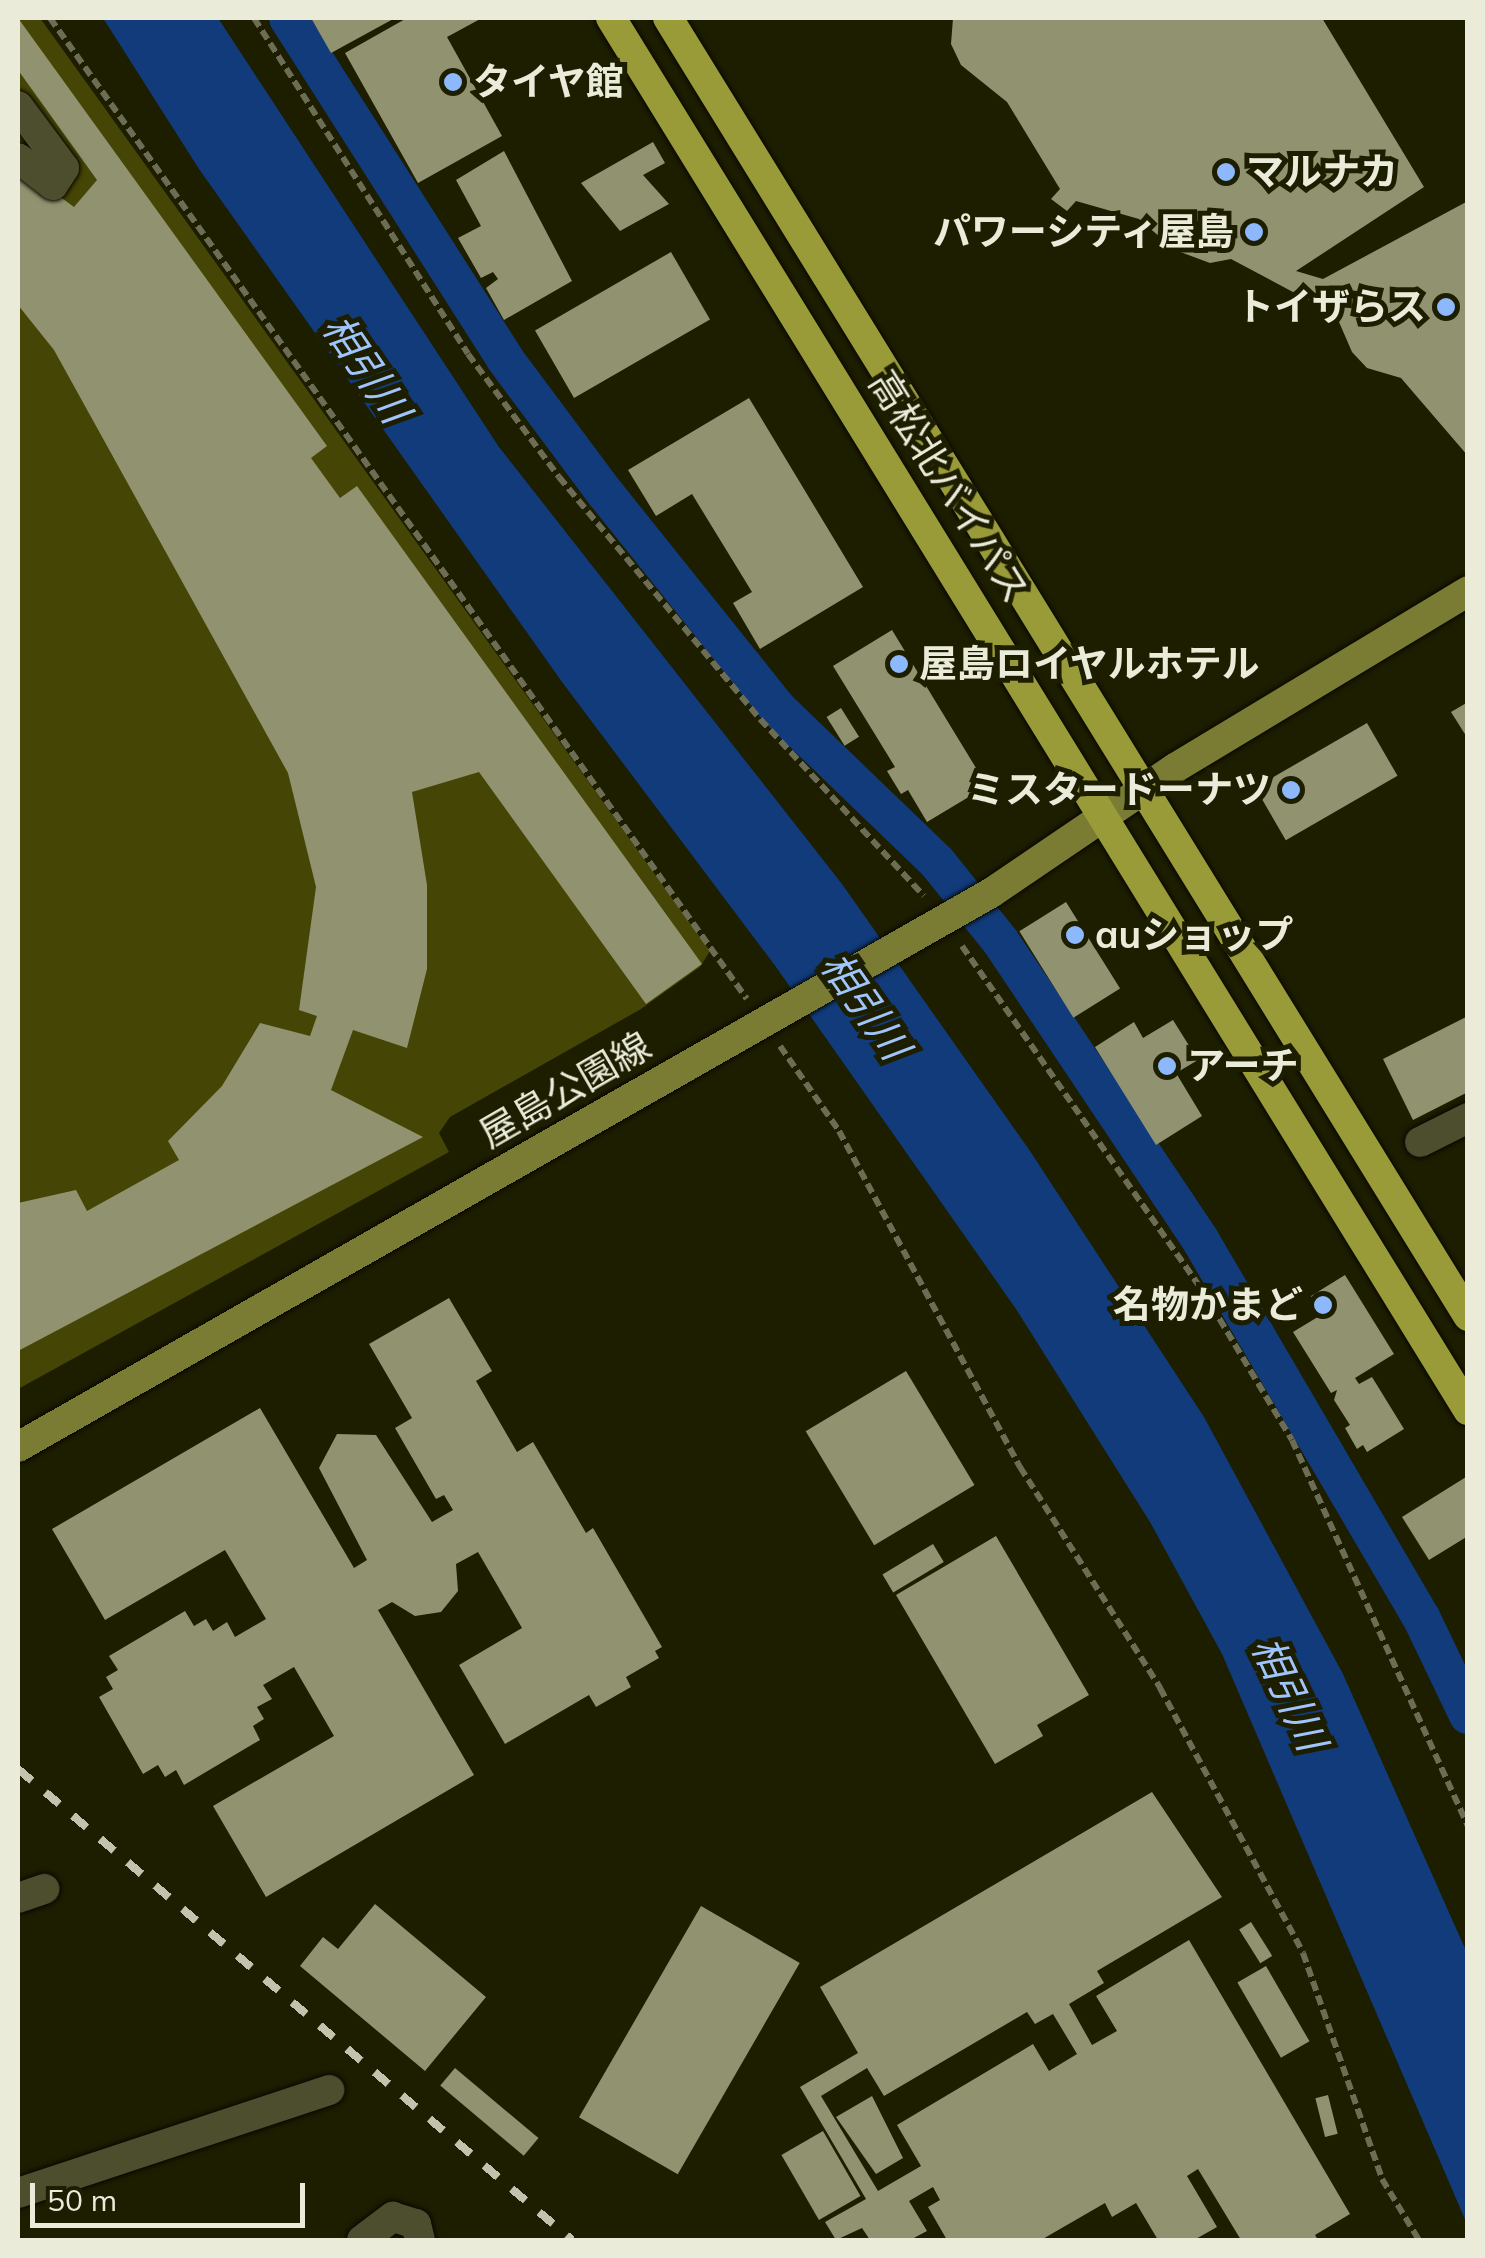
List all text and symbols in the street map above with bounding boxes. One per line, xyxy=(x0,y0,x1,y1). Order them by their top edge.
place label: タイヤ館 xyxy=(473,59,625,105)
marker: タイヤ館 xyxy=(442,71,464,93)
place label: マルナカ xyxy=(1246,149,1398,195)
marker: マルナカ xyxy=(1215,161,1237,183)
place label: パワーシティ屋島 xyxy=(930,209,1234,255)
marker: パワーシティ屋島 xyxy=(1243,221,1265,243)
place label: トイザらス xyxy=(1236,284,1426,330)
marker: トイザらス xyxy=(1435,296,1457,318)
water label: 相引川 xyxy=(314,305,420,431)
street label: 高松北バイパス xyxy=(859,362,1039,612)
place label: 屋島ロイヤルホテル xyxy=(919,641,1261,687)
marker: 屋島ロイヤルホテル xyxy=(888,653,910,675)
place label: ミスタードーナツ xyxy=(967,767,1271,813)
marker: ミスタードーナツ xyxy=(1280,779,1302,801)
place label: auショップ xyxy=(1095,912,1293,958)
marker: auショップ xyxy=(1064,924,1086,946)
water label: 相引川 xyxy=(812,942,920,1068)
street label: 屋島公園線 xyxy=(471,1023,659,1157)
place label: アーチ xyxy=(1187,1043,1299,1089)
marker: アーチ xyxy=(1156,1055,1178,1077)
place label: 名物かまど xyxy=(1113,1282,1303,1328)
marker: 名物かまど xyxy=(1312,1294,1334,1316)
water label: 相引川 xyxy=(1243,1628,1337,1758)
scale bar xyxy=(35,2163,310,2225)
text: 50 m xyxy=(47,2181,117,2219)

